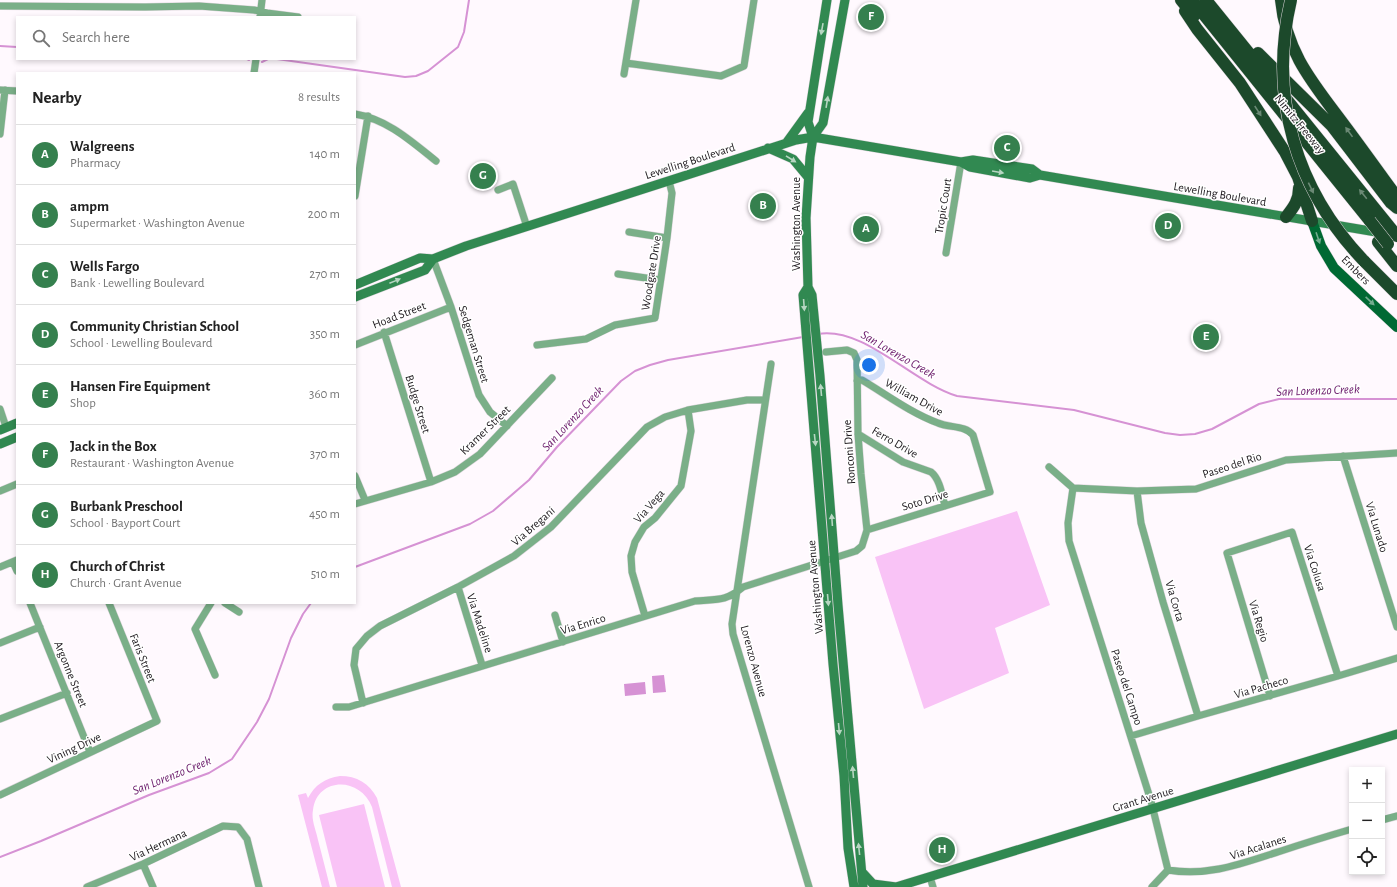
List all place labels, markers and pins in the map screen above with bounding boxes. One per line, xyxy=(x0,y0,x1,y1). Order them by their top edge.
pin: F xyxy=(858,2,884,32)
pin: C xyxy=(994,133,1020,163)
pin: G xyxy=(470,161,496,191)
pin: B xyxy=(750,191,776,221)
pin: D xyxy=(1155,211,1181,241)
pin: A xyxy=(853,214,879,244)
pin: E xyxy=(1193,322,1219,352)
pin: H xyxy=(929,835,955,865)

